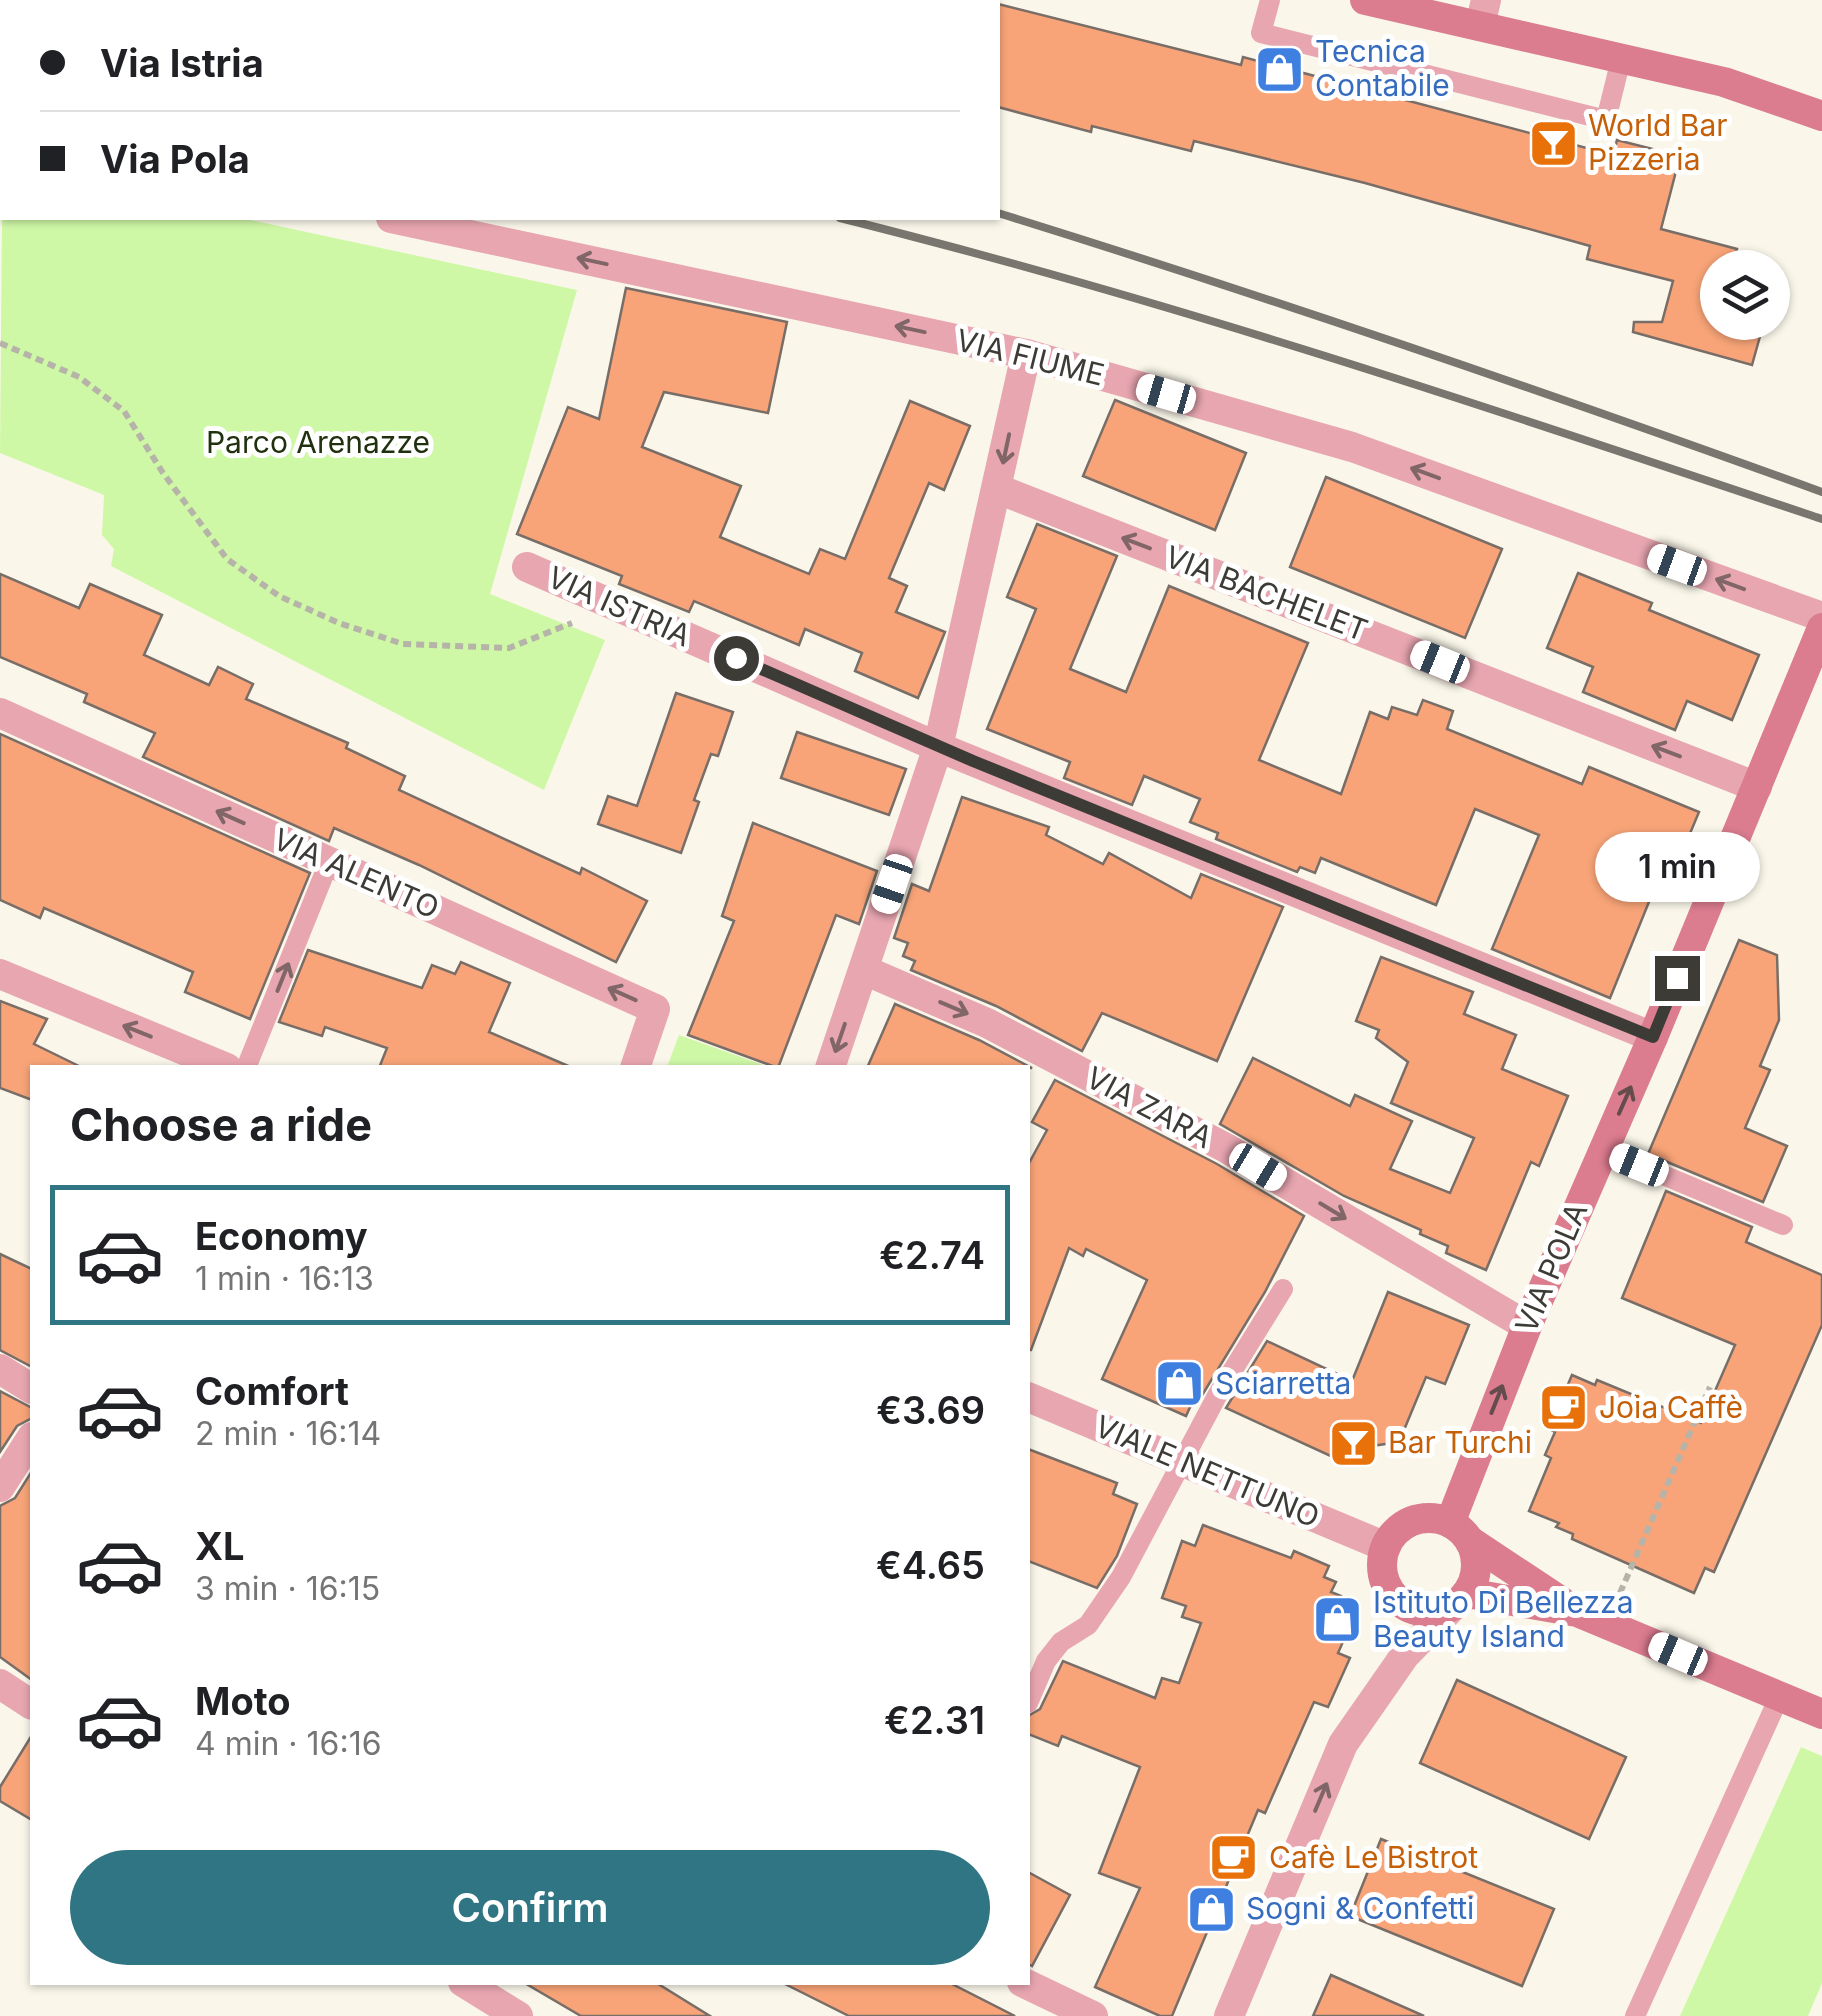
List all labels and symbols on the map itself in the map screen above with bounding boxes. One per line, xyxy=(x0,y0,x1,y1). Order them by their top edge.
place label: Tecnica Contabile xyxy=(1315,33,1450,103)
shop icon: Tecnica Contabile xyxy=(1254,43,1306,95)
place label: World Bar Pizzeria xyxy=(1588,107,1728,177)
bar icon: World Bar Pizzeria xyxy=(1527,117,1579,169)
one-way arrow xyxy=(577,250,609,269)
one-way arrow xyxy=(895,318,927,337)
street label: VIA FIUME xyxy=(953,321,1108,393)
car xyxy=(1133,371,1199,417)
park label: Parco Arenazze xyxy=(206,424,430,460)
one-way arrow xyxy=(996,432,1015,464)
one-way arrow xyxy=(1410,463,1441,481)
one-way arrow xyxy=(1121,533,1152,551)
street label: VIA BACHELET xyxy=(1160,538,1373,648)
car xyxy=(1644,541,1710,589)
street label: VIA ISTRIA xyxy=(542,559,696,654)
one-way arrow xyxy=(1716,574,1747,592)
route start xyxy=(714,636,759,681)
car xyxy=(1407,637,1473,687)
one-way arrow xyxy=(1652,741,1682,759)
one-way arrow xyxy=(216,807,246,826)
street label: VIA ALENTO xyxy=(268,821,445,926)
callout: 1 min xyxy=(1594,833,1760,903)
car xyxy=(868,851,916,917)
route end xyxy=(1655,956,1700,1001)
one-way arrow xyxy=(275,962,293,993)
one-way arrow xyxy=(608,984,638,1003)
one-way arrow xyxy=(938,1000,969,1018)
one-way arrow xyxy=(122,1020,153,1038)
one-way arrow xyxy=(830,1022,848,1054)
street label: VIA ZARA xyxy=(1080,1059,1219,1155)
one-way arrow xyxy=(1617,1085,1635,1116)
car xyxy=(1225,1139,1291,1195)
car xyxy=(1606,1140,1672,1190)
street label: VIA POLA xyxy=(1508,1197,1595,1338)
one-way arrow xyxy=(1318,1201,1347,1221)
shop icon: Sciarretta xyxy=(1154,1358,1206,1410)
place label: Sciarretta xyxy=(1215,1365,1351,1401)
cafe icon: Joia Caffè xyxy=(1538,1382,1590,1434)
one-way arrow xyxy=(1490,1385,1508,1415)
place label: Joia Caffè xyxy=(1599,1389,1743,1425)
street label: VIALE NETTUNO xyxy=(1090,1408,1325,1535)
bar icon: Bar Turchi xyxy=(1327,1417,1379,1469)
place label: Bar Turchi xyxy=(1388,1424,1532,1460)
place label: Istituto Di Bellezza Beauty Island xyxy=(1373,1584,1634,1654)
shop icon: Istituto Di Bellezza Beauty Island xyxy=(1312,1594,1364,1646)
car xyxy=(1645,1628,1711,1680)
one-way arrow xyxy=(1313,1782,1331,1813)
cafe icon: Cafè Le Bistrot xyxy=(1208,1832,1260,1884)
place label: Cafè Le Bistrot xyxy=(1269,1839,1478,1875)
shop icon: Sogni & Confetti xyxy=(1185,1883,1237,1935)
place label: Sogni & Confetti xyxy=(1246,1890,1474,1926)

